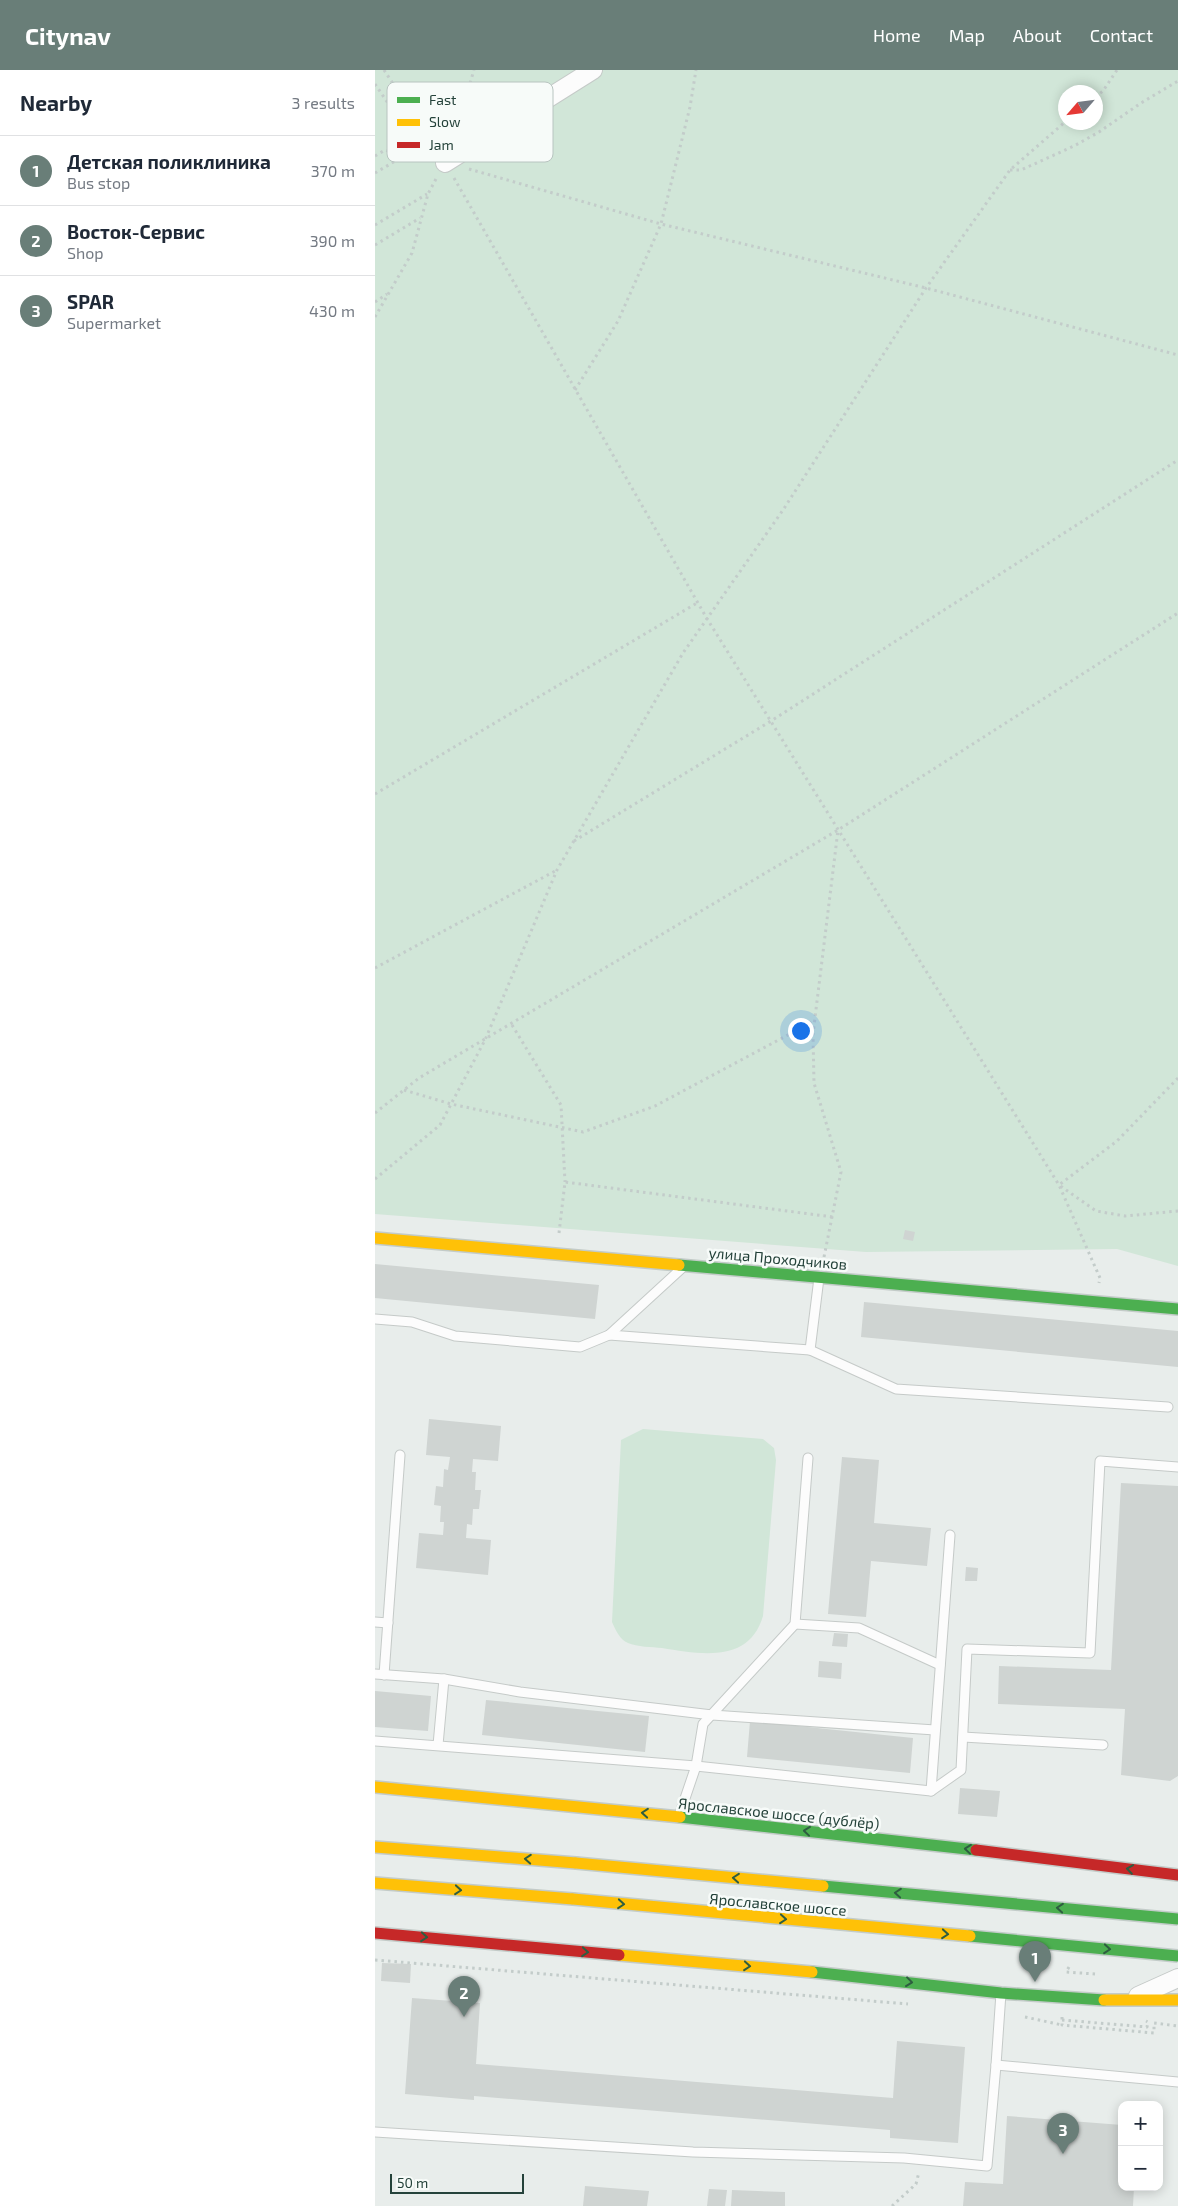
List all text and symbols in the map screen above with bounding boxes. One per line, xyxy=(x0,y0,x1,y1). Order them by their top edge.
text: Citynav xyxy=(25,21,111,50)
text: Home xyxy=(873,24,921,46)
text: Map xyxy=(949,24,985,46)
text: About xyxy=(1013,24,1062,46)
text: Contact xyxy=(1090,24,1153,46)
legend xyxy=(387,82,553,162)
north arrow xyxy=(1058,85,1103,130)
text: Nearby xyxy=(20,90,92,115)
text: Fast xyxy=(429,91,456,108)
text: 3 results xyxy=(292,93,355,112)
text: Slow xyxy=(429,113,461,130)
text: Jam xyxy=(429,136,454,153)
text: Детская поликлиника xyxy=(67,150,271,173)
text: 1 xyxy=(33,161,39,180)
text: 370 m xyxy=(311,161,355,180)
text: Bus stop xyxy=(67,173,130,192)
text: Восток-Сервис xyxy=(67,220,205,243)
text: 2 xyxy=(31,231,41,250)
text: 390 m xyxy=(310,231,355,250)
text: Shop xyxy=(67,243,104,262)
text: SPAR xyxy=(67,290,114,313)
text: 3 xyxy=(31,301,41,320)
text: 430 m xyxy=(309,301,355,320)
text: Supermarket xyxy=(67,313,161,332)
your location xyxy=(788,1018,814,1044)
street label: улица Проходчиков xyxy=(708,1243,848,1274)
street label: Ярославское шоссе (дублёр) xyxy=(677,1793,880,1834)
one-way arrow xyxy=(641,1808,649,1819)
one-way arrow xyxy=(803,1826,811,1837)
one-way arrow xyxy=(964,1844,972,1855)
one-way arrow xyxy=(524,1854,532,1865)
one-way arrow xyxy=(1125,1864,1134,1874)
one-way arrow xyxy=(732,1873,740,1884)
one-way arrow xyxy=(455,1884,463,1895)
one-way arrow xyxy=(894,1888,902,1899)
street label: Ярославское шоссе xyxy=(709,1889,847,1919)
one-way arrow xyxy=(618,1898,626,1909)
one-way arrow xyxy=(1055,1903,1063,1914)
one-way arrow xyxy=(779,1913,787,1924)
one-way arrow xyxy=(941,1928,949,1939)
one-way arrow xyxy=(420,1931,428,1942)
pin: 1 xyxy=(1019,1941,1051,1982)
one-way arrow xyxy=(1103,1944,1111,1955)
one-way arrow xyxy=(582,1946,590,1957)
one-way arrow xyxy=(744,1961,752,1972)
pin: 2 xyxy=(448,1976,480,2017)
one-way arrow xyxy=(905,1976,913,1987)
map controls xyxy=(1118,2101,1163,2191)
button: + xyxy=(1118,2101,1163,2146)
pin: 3 xyxy=(1047,2113,1079,2154)
button: − xyxy=(1118,2146,1163,2191)
scale bar xyxy=(390,2171,524,2194)
text: 50 m xyxy=(397,2174,428,2191)

